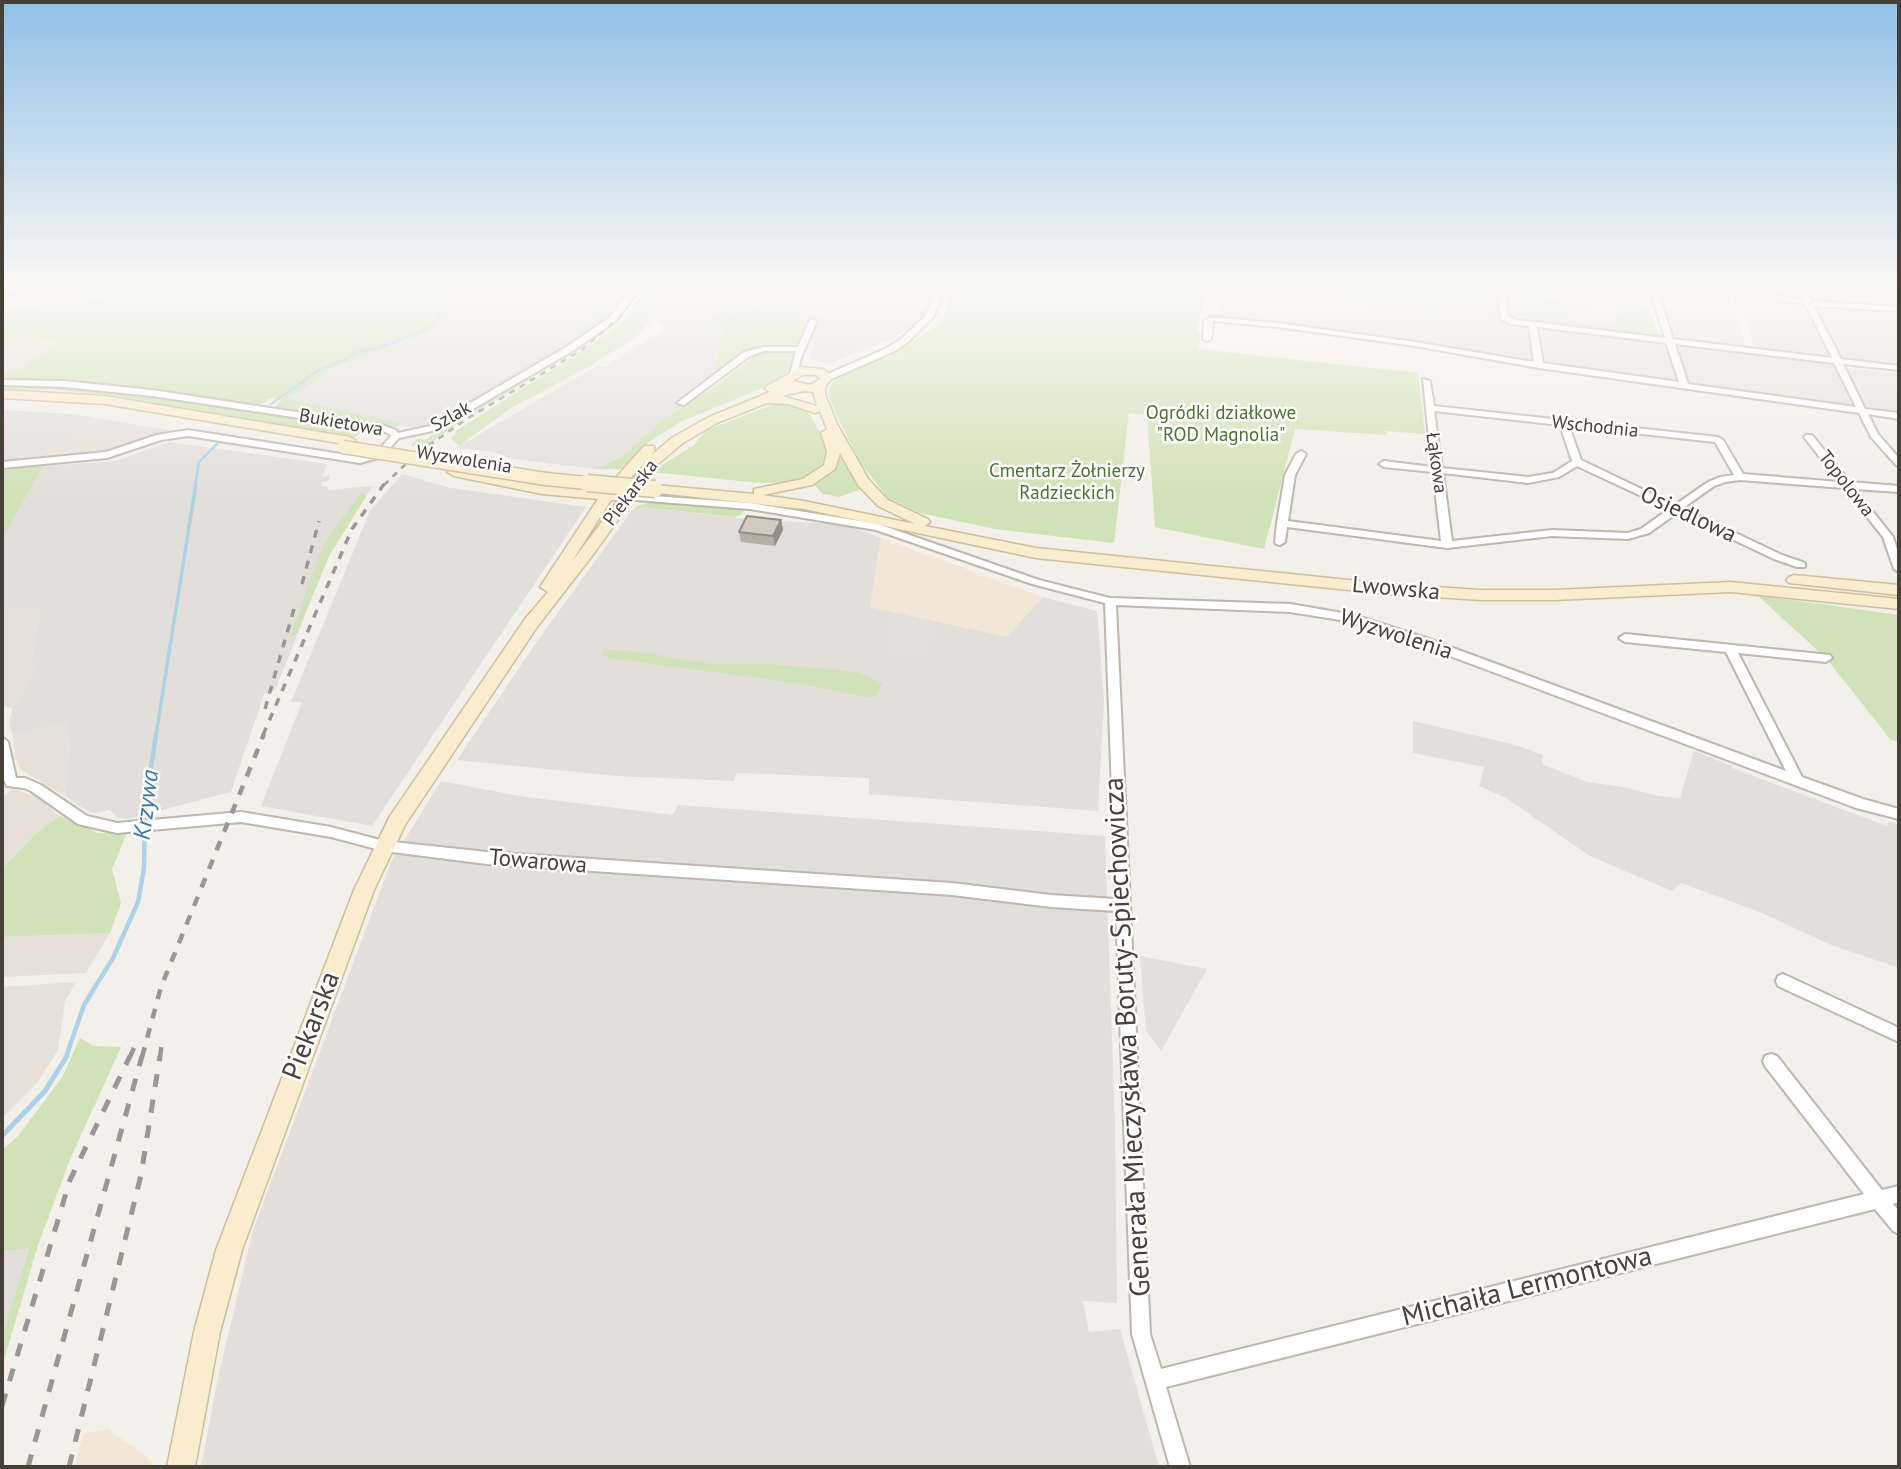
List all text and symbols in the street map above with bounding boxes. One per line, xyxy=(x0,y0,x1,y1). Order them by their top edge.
street label: Szlak xyxy=(427,397,475,437)
park label: Ogródki działkowe "ROD Magnolia" xyxy=(1146,403,1296,447)
street label: Bukietowa xyxy=(297,404,385,442)
street label: Wschodnia xyxy=(1550,411,1640,443)
street label: Łąkowa xyxy=(1420,431,1452,495)
street label: Wyzwolenia xyxy=(414,441,514,479)
street label: Topolowa xyxy=(1813,446,1879,522)
street label: Piekarska xyxy=(599,455,663,531)
park label: Cmentarz Żołnierzy Radzieckich xyxy=(989,461,1145,505)
street label: Osiedlowa xyxy=(1636,481,1740,549)
street label: Lwowska xyxy=(1351,571,1441,607)
street label: Wyzwolenia xyxy=(1336,604,1456,666)
water label: Krzywa xyxy=(128,768,166,842)
street label: Generała Mieczysława Boruty-Spiechowicza xyxy=(1098,776,1158,1298)
street label: Towarowa xyxy=(488,844,588,880)
street label: Piekarska xyxy=(276,967,348,1085)
street label: Michaiła Lermontowa xyxy=(1398,1240,1656,1334)

